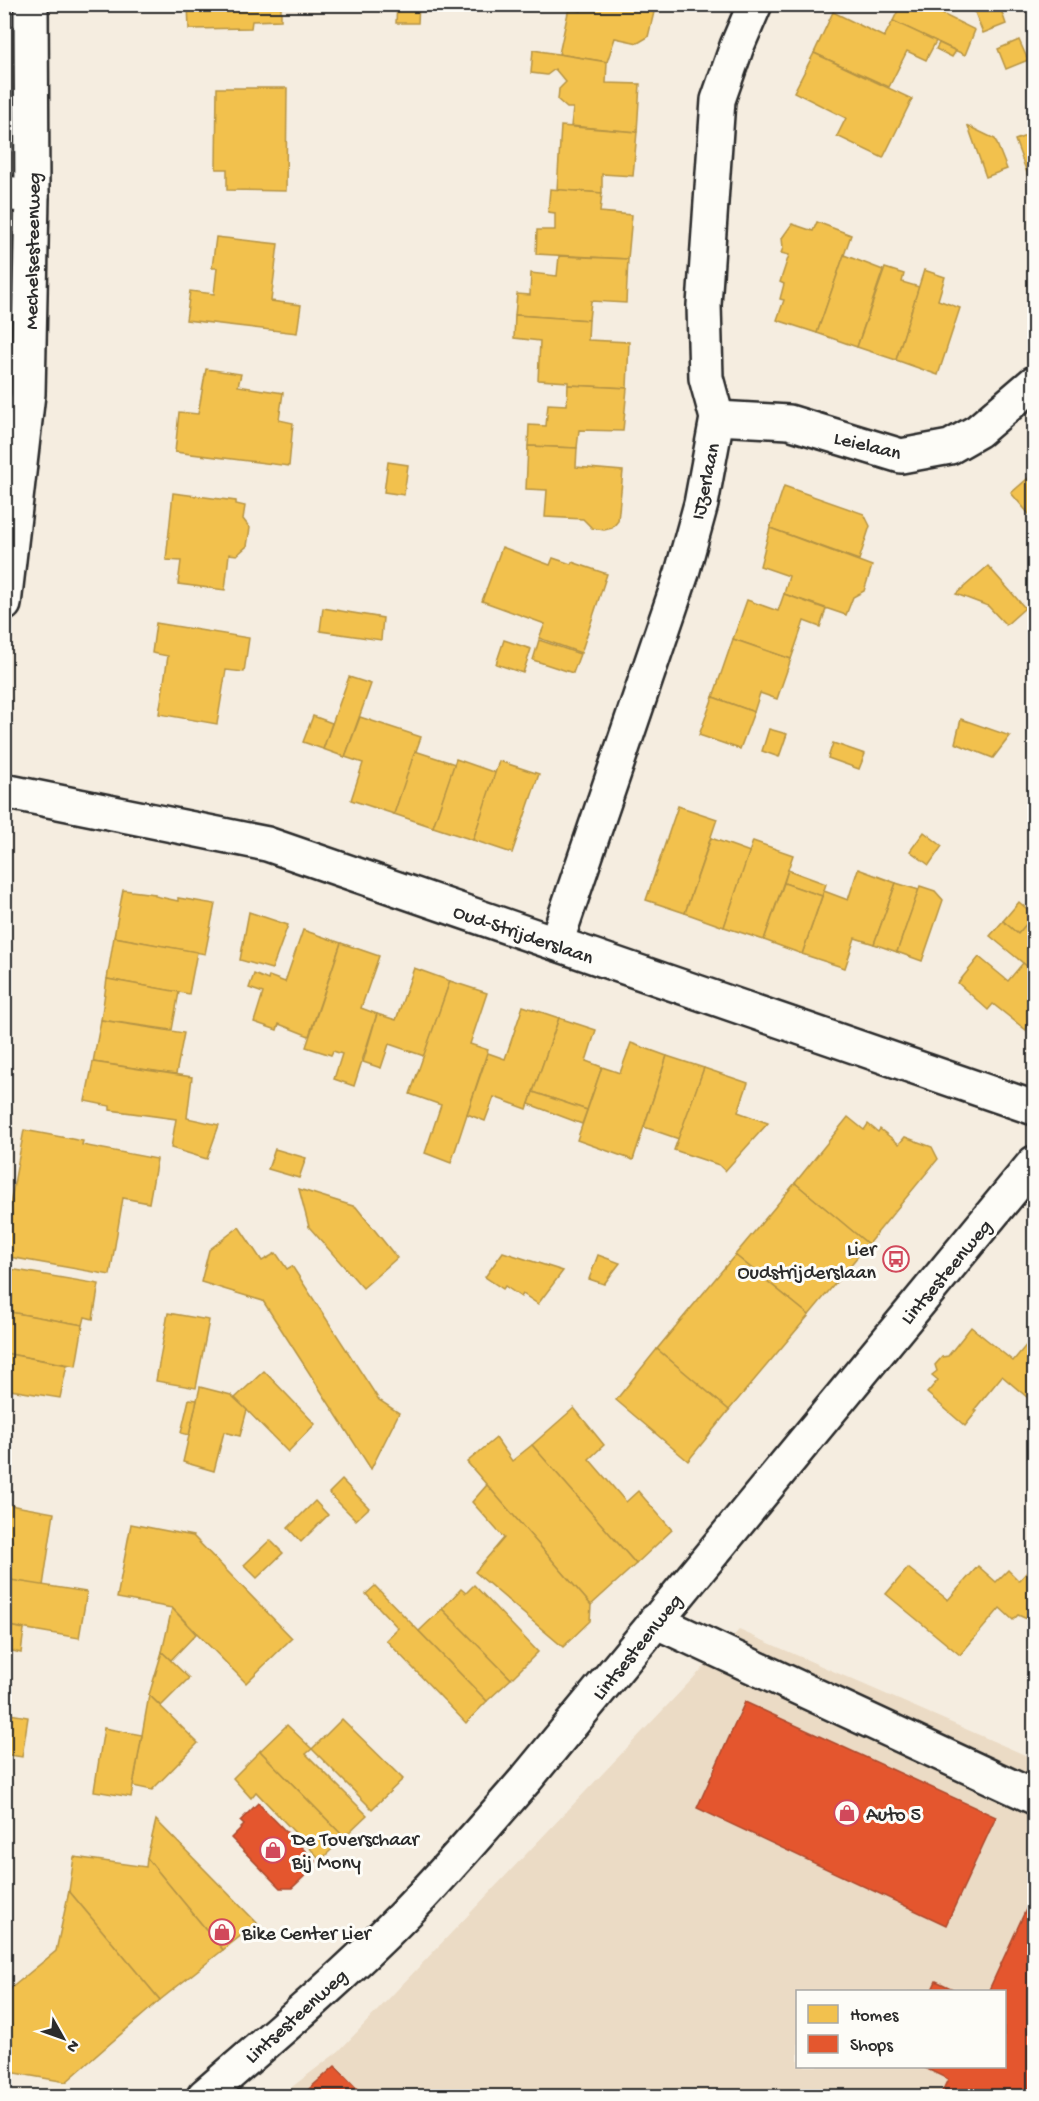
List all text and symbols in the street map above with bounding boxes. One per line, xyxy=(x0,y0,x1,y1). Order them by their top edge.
street label: Mechelsesteenweg xyxy=(22,172,47,330)
street label: Leielaan xyxy=(831,428,904,467)
street label: IJzerlaan xyxy=(688,441,727,522)
street label: Oud-Strijderslaan xyxy=(450,902,596,971)
street label: Lintsesteenweg xyxy=(897,1216,998,1330)
place label: Lier Oudstrijderslaan xyxy=(737,1240,878,1286)
bus stop icon: Lier Oudstrijderslaan xyxy=(881,1244,911,1274)
street label: Lintsesteenweg xyxy=(589,1590,689,1706)
shop icon: Auto 5 xyxy=(832,1798,862,1828)
place label: Auto 5 xyxy=(866,1805,921,1828)
place label: De Toverschaar Bij Mony xyxy=(290,1830,421,1876)
shop icon: De Toverschaar Bij Mony xyxy=(258,1835,288,1865)
shop icon: Bike Center Lier xyxy=(207,1917,237,1947)
place label: Bike Center Lier xyxy=(241,1924,372,1947)
street label: Lintsesteenweg xyxy=(241,1966,353,2070)
legend xyxy=(796,1990,1006,2068)
text: Homes xyxy=(850,2006,900,2027)
north arrow xyxy=(33,2008,93,2068)
text: N xyxy=(61,2035,82,2056)
text: Shops xyxy=(850,2036,894,2057)

